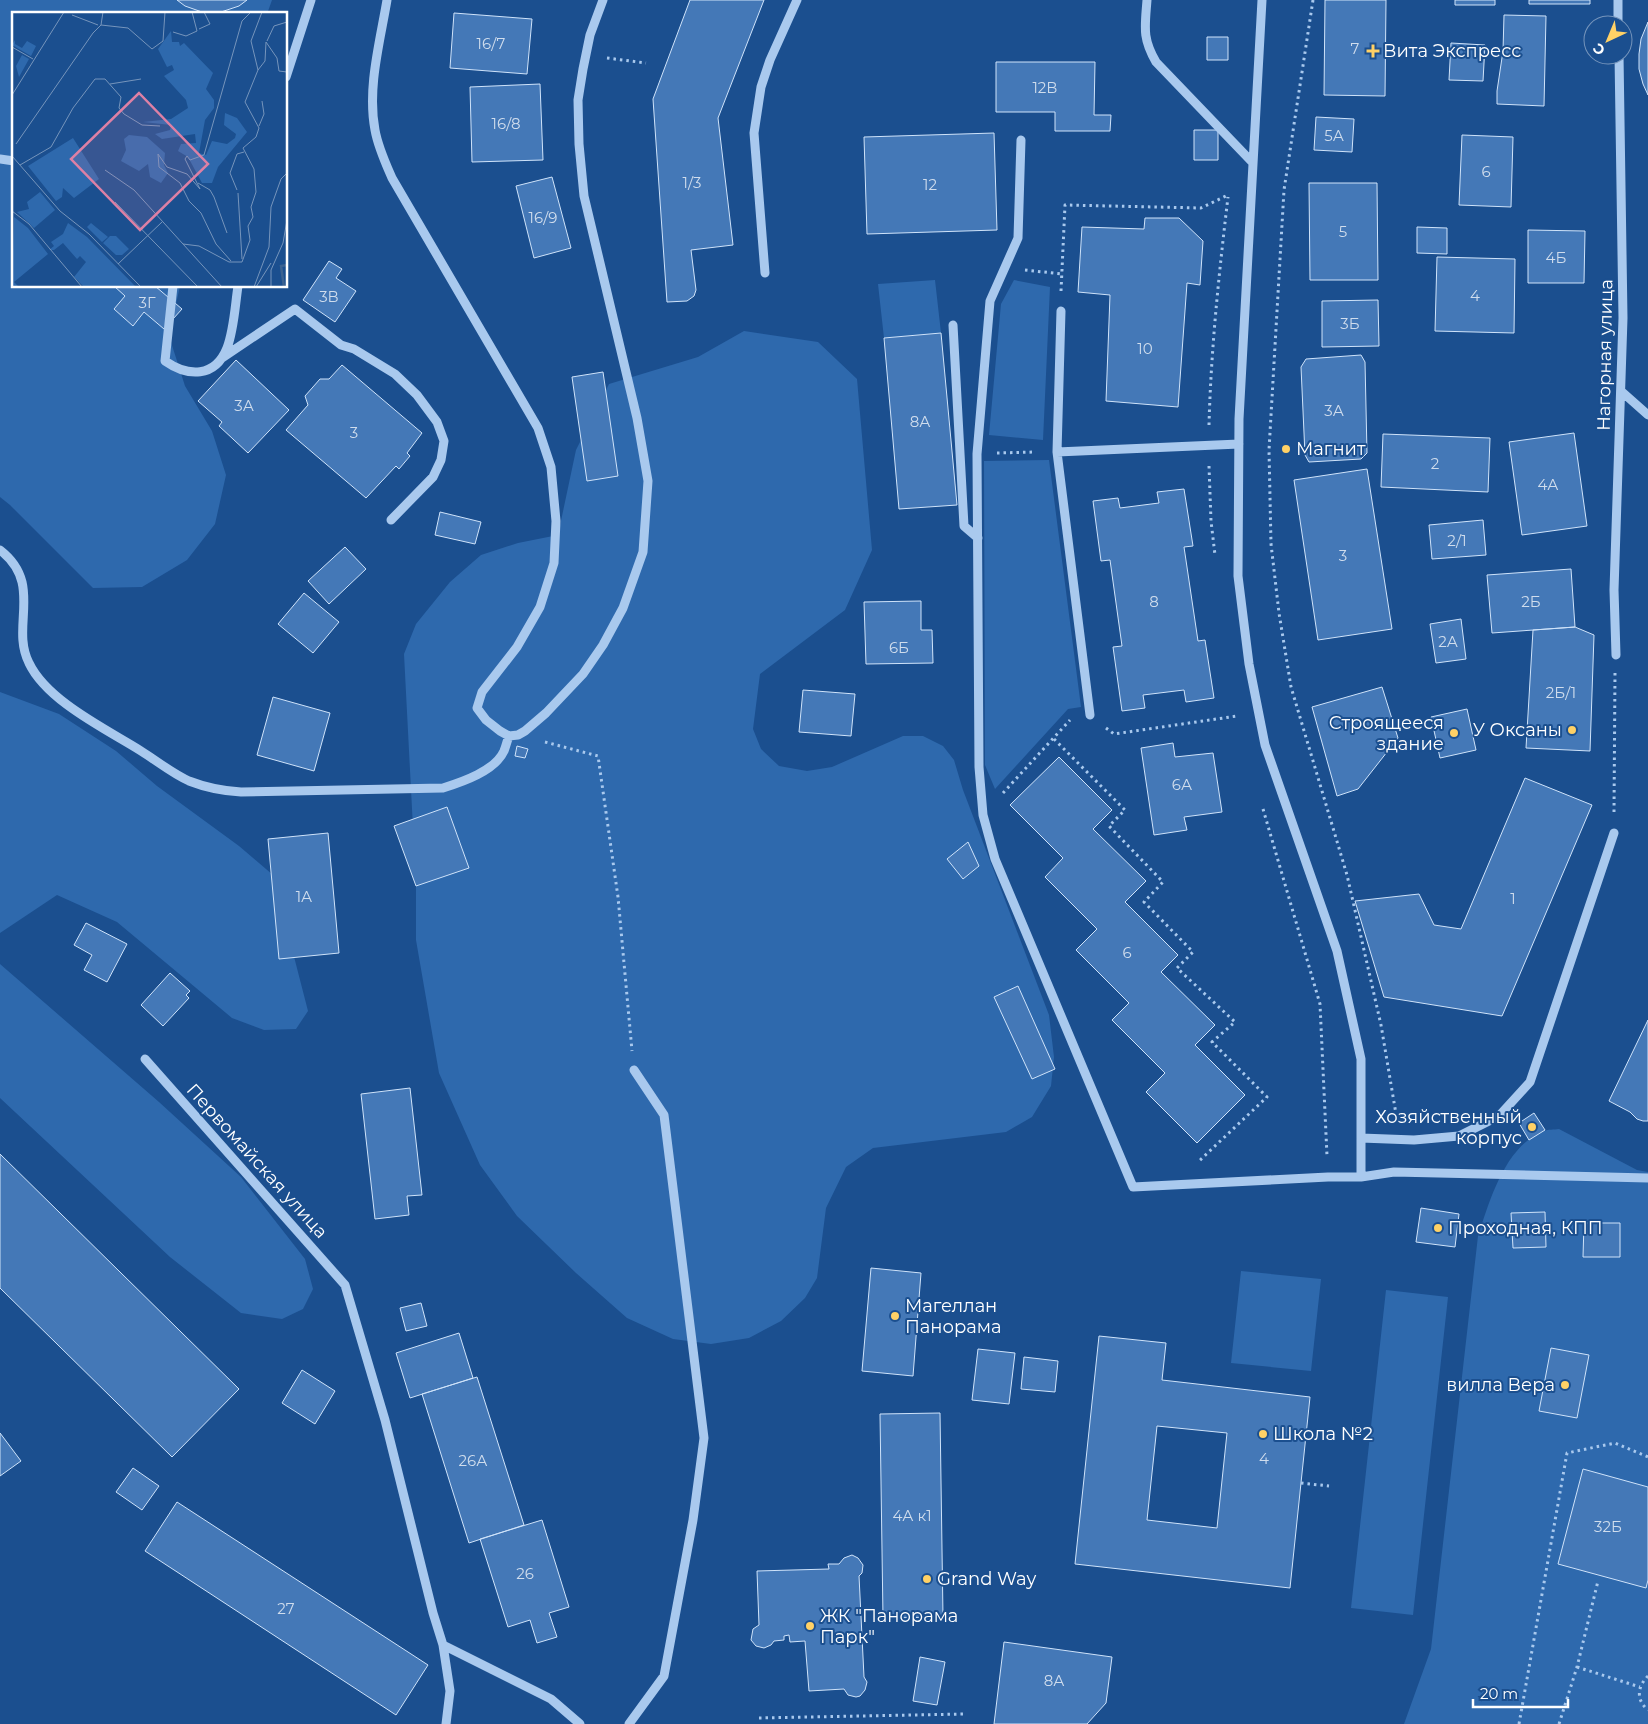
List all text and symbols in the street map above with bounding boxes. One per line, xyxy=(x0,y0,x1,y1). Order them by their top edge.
inset map xyxy=(12,12,288,288)
north arrow xyxy=(1583,15,1633,65)
house number: 16/7 xyxy=(477,34,506,53)
house number: 7 xyxy=(1351,39,1360,58)
text: С xyxy=(1589,39,1609,59)
place label: Вита Экспресс xyxy=(1383,40,1521,62)
marker: Вита Экспресс xyxy=(1367,45,1379,57)
house number: 12В xyxy=(1032,78,1058,97)
house number: 16/8 xyxy=(492,114,520,133)
house number: 5А xyxy=(1324,126,1344,145)
house number: 6 xyxy=(1481,162,1491,181)
house number: 1/3 xyxy=(683,173,701,192)
house number: 12 xyxy=(923,175,937,194)
house number: 16/9 xyxy=(529,208,557,227)
house number: 5 xyxy=(1339,222,1347,241)
house number: 4Б xyxy=(1546,248,1567,267)
street label: Нагорная улица xyxy=(1593,279,1617,431)
house number: 4 xyxy=(1470,286,1480,305)
house number: 3В xyxy=(319,287,339,306)
house number: 3Г xyxy=(138,293,156,312)
house number: 3Б xyxy=(1340,314,1360,333)
house number: 10 xyxy=(1137,339,1153,358)
house number: 3А xyxy=(234,396,254,415)
house number: 3А xyxy=(1324,401,1344,420)
house number: 8А xyxy=(910,412,930,431)
house number: 3 xyxy=(350,423,358,442)
place label: Магнит xyxy=(1296,438,1366,460)
marker: Магнит xyxy=(1280,443,1292,455)
house number: 2 xyxy=(1431,454,1439,473)
house number: 4А xyxy=(1537,475,1559,494)
house number: 2/1 xyxy=(1447,531,1467,550)
house number: 3 xyxy=(1339,546,1347,565)
house number: 8 xyxy=(1149,592,1159,611)
house number: 2Б xyxy=(1521,592,1541,611)
house number: 2А xyxy=(1438,632,1458,651)
house number: 6Б xyxy=(889,638,909,657)
house number: 2Б/1 xyxy=(1546,683,1576,702)
place label: Строящееся здание xyxy=(1329,712,1444,755)
place label: У Оксаны xyxy=(1473,719,1562,741)
marker: У Оксаны xyxy=(1566,724,1578,736)
marker: Строящееся здание xyxy=(1448,727,1460,739)
house number: 6А xyxy=(1172,775,1192,794)
house number: 1А xyxy=(296,887,312,906)
house number: 1 xyxy=(1510,889,1516,908)
house number: 6 xyxy=(1122,943,1132,962)
street label: Первомайская улица xyxy=(182,1079,332,1243)
place label: Хозяйственный корпус xyxy=(1375,1106,1522,1149)
marker: Хозяйственный корпус xyxy=(1526,1121,1538,1133)
place label: Проходная, КПП xyxy=(1448,1217,1603,1239)
marker: Проходная, КПП xyxy=(1432,1222,1444,1234)
place label: Магеллан Панорама xyxy=(905,1295,1001,1338)
marker: Магеллан Панорама xyxy=(889,1310,901,1322)
place label: вилла Вера xyxy=(1446,1374,1555,1396)
marker: вилла Вера xyxy=(1559,1379,1571,1391)
place label: Школа №2 xyxy=(1273,1423,1373,1445)
marker: Школа №2 xyxy=(1257,1428,1269,1440)
house number: 4 xyxy=(1259,1449,1269,1468)
house number: 26А xyxy=(459,1451,487,1470)
house number: 4А к1 xyxy=(892,1506,932,1525)
house number: 32Б xyxy=(1594,1517,1622,1536)
house number: 26 xyxy=(516,1564,534,1583)
place label: Grand Way xyxy=(937,1568,1036,1590)
marker: Grand Way xyxy=(921,1573,933,1585)
house number: 27 xyxy=(277,1599,295,1618)
place label: ЖК "Панорама Парк" xyxy=(820,1605,958,1648)
marker: ЖК "Панорама Парк" xyxy=(804,1620,816,1632)
house number: 8А xyxy=(1044,1671,1064,1690)
scale bar xyxy=(1473,1676,1568,1708)
text: 20 m xyxy=(1480,1684,1518,1703)

